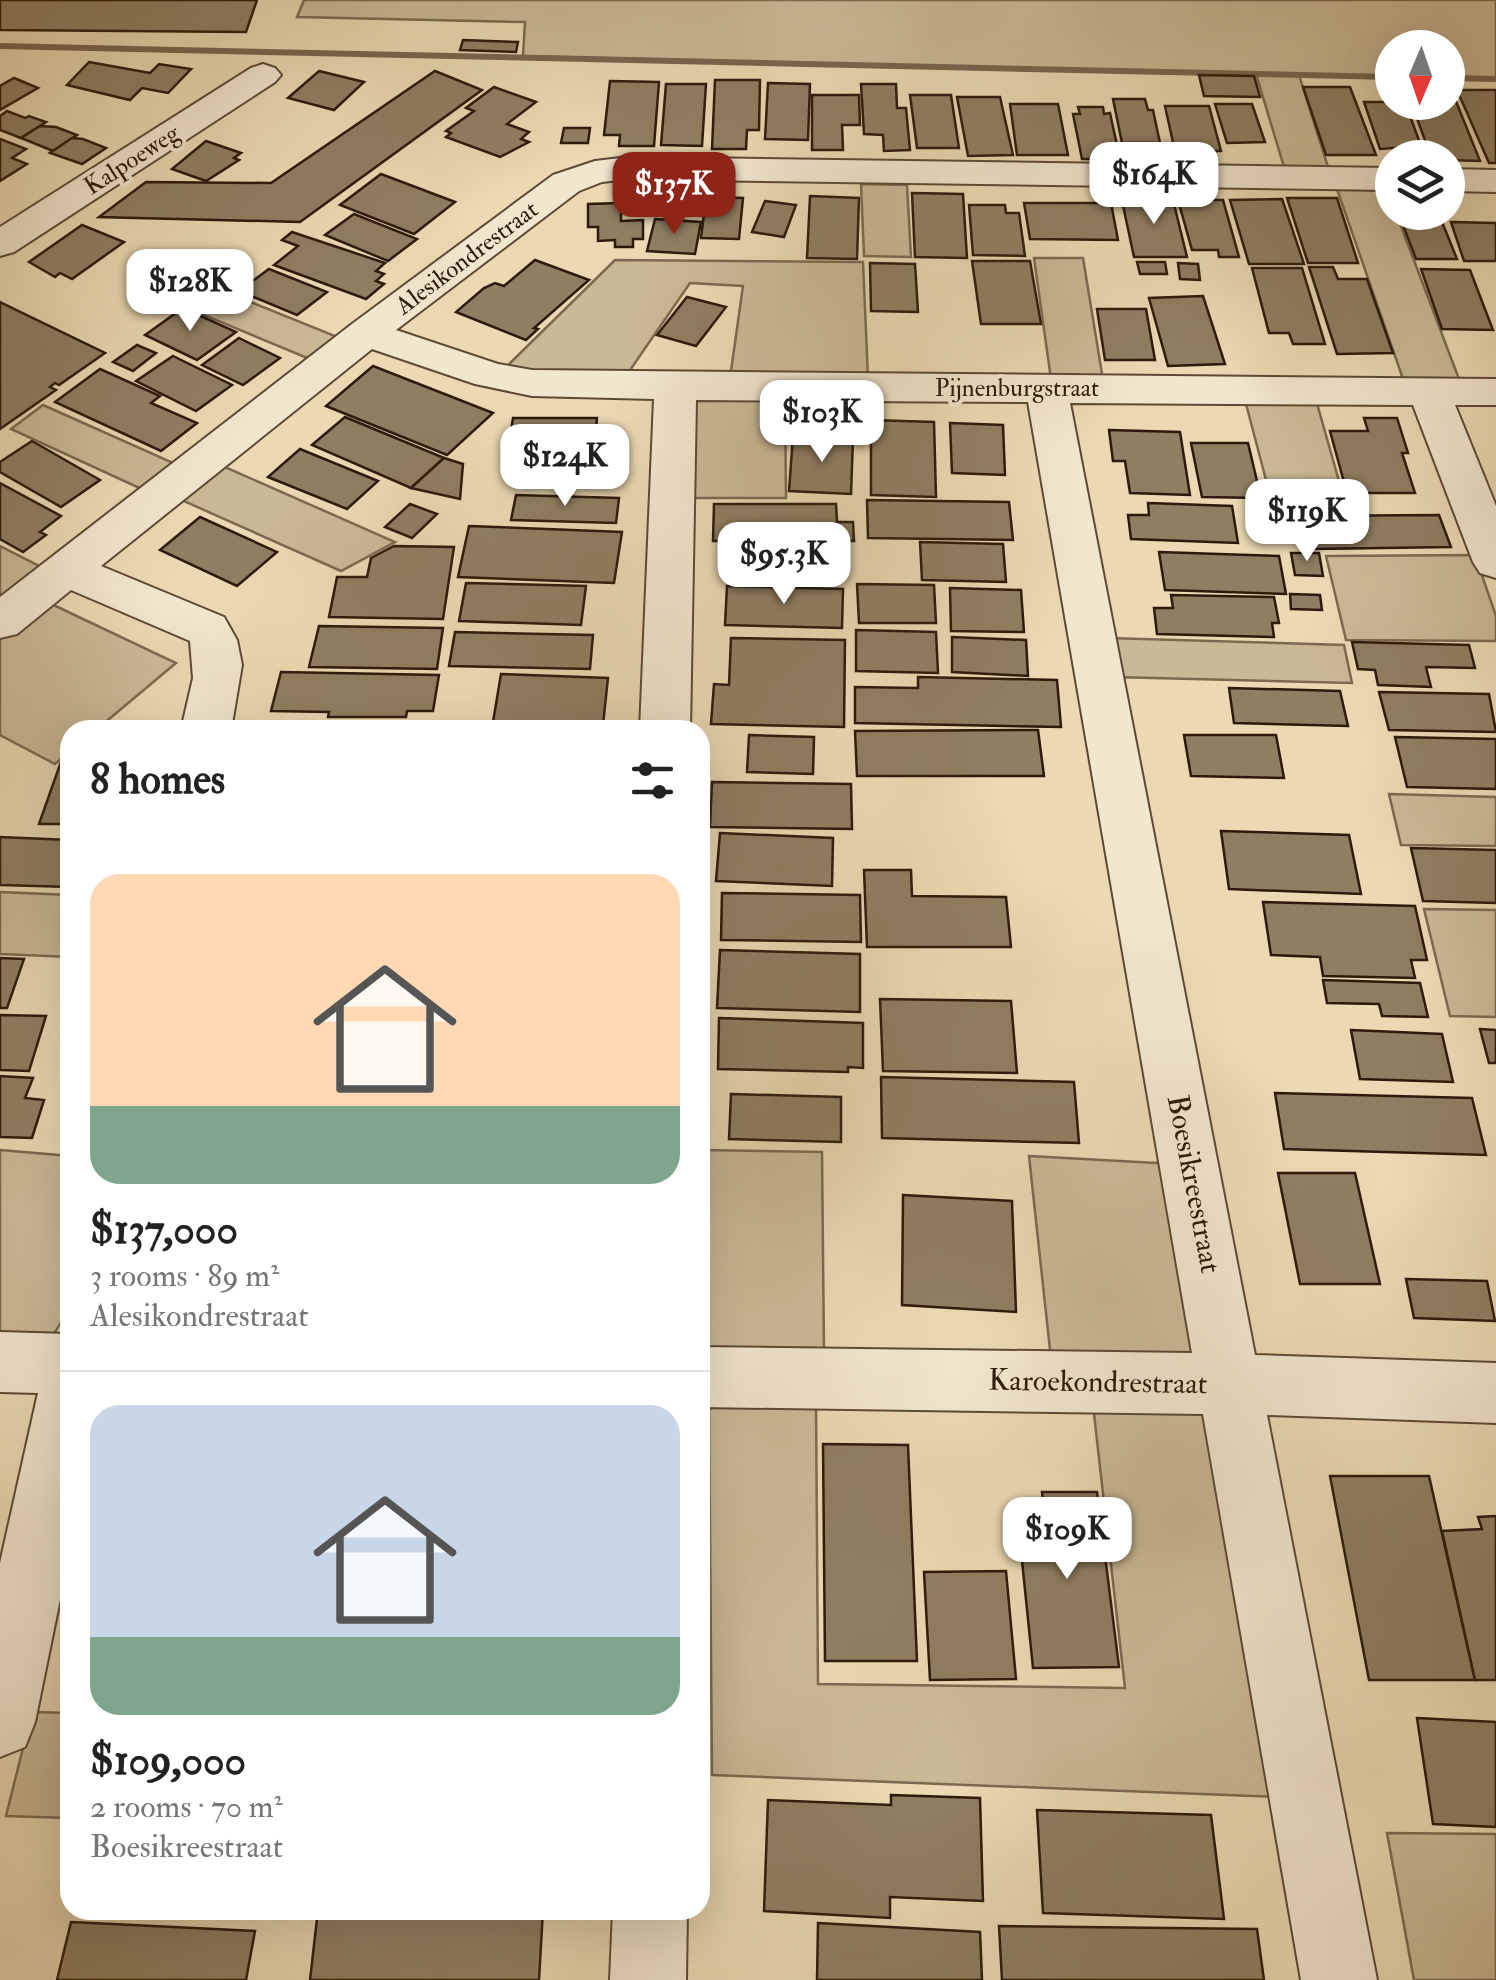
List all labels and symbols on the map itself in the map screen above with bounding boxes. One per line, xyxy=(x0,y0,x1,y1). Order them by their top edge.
north arrow xyxy=(1375,30,1465,120)
street label: Kalpoeweg xyxy=(79,117,186,202)
pin: $164K xyxy=(1084,142,1224,227)
pin: $137K xyxy=(604,152,744,237)
street label: Alesikondrestraat xyxy=(389,194,545,322)
pin: $128K xyxy=(120,249,260,334)
street label: Pijnenburgstraat xyxy=(935,373,1099,404)
pin: $103K xyxy=(752,380,892,465)
pin: $124K xyxy=(495,424,635,509)
pin: $119K xyxy=(1237,479,1377,564)
pin: $95.3K xyxy=(703,522,865,607)
street label: Boesikreestraat xyxy=(1159,1092,1229,1277)
street label: Karoekondrestraat xyxy=(988,1362,1208,1402)
pin: $109K xyxy=(997,1497,1137,1582)

